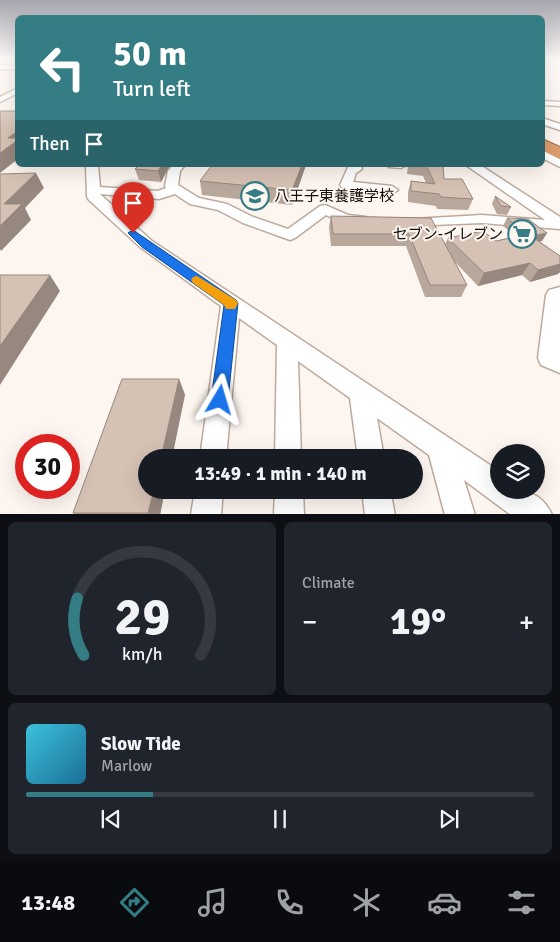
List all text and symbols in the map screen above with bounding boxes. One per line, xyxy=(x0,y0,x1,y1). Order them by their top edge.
text: 50 m xyxy=(113,32,187,75)
icon: left xyxy=(30,35,95,100)
text: Turn left xyxy=(113,75,191,102)
icon: arrive xyxy=(80,130,108,158)
text: Then xyxy=(30,132,70,156)
school or university icon: 八王子東養護学校 xyxy=(240,181,270,211)
pin xyxy=(112,182,154,233)
place label: 八王子東養護学校 xyxy=(274,187,394,205)
icon: arrive xyxy=(119,189,147,217)
supermarket icon: セブン-イレブン xyxy=(507,219,537,249)
place label: セブン-イレブン xyxy=(393,225,503,243)
position arrow xyxy=(193,373,245,425)
speed limit sign: 30 xyxy=(15,434,80,499)
map controls xyxy=(490,444,545,499)
button: layers xyxy=(490,444,545,499)
text: 13:49 · 1 min · 140 m xyxy=(194,462,367,486)
text: Climate xyxy=(302,573,355,593)
text: 29 xyxy=(114,585,170,649)
text: 19° xyxy=(390,598,446,645)
text: − xyxy=(302,605,317,639)
text: + xyxy=(519,605,534,639)
text: km/h xyxy=(122,643,162,665)
text: Slow Tide xyxy=(101,732,181,756)
text: Marlow xyxy=(101,756,152,776)
icon: previous xyxy=(97,805,125,833)
icon: pause xyxy=(266,805,294,833)
icon: next xyxy=(435,805,463,833)
icon: directions xyxy=(117,885,152,920)
icon: music xyxy=(195,885,230,920)
icon: phone xyxy=(272,885,307,920)
icon: climate xyxy=(349,885,384,920)
icon: car xyxy=(427,885,462,920)
icon: filters xyxy=(504,885,539,920)
text: 13:48 xyxy=(21,889,75,916)

